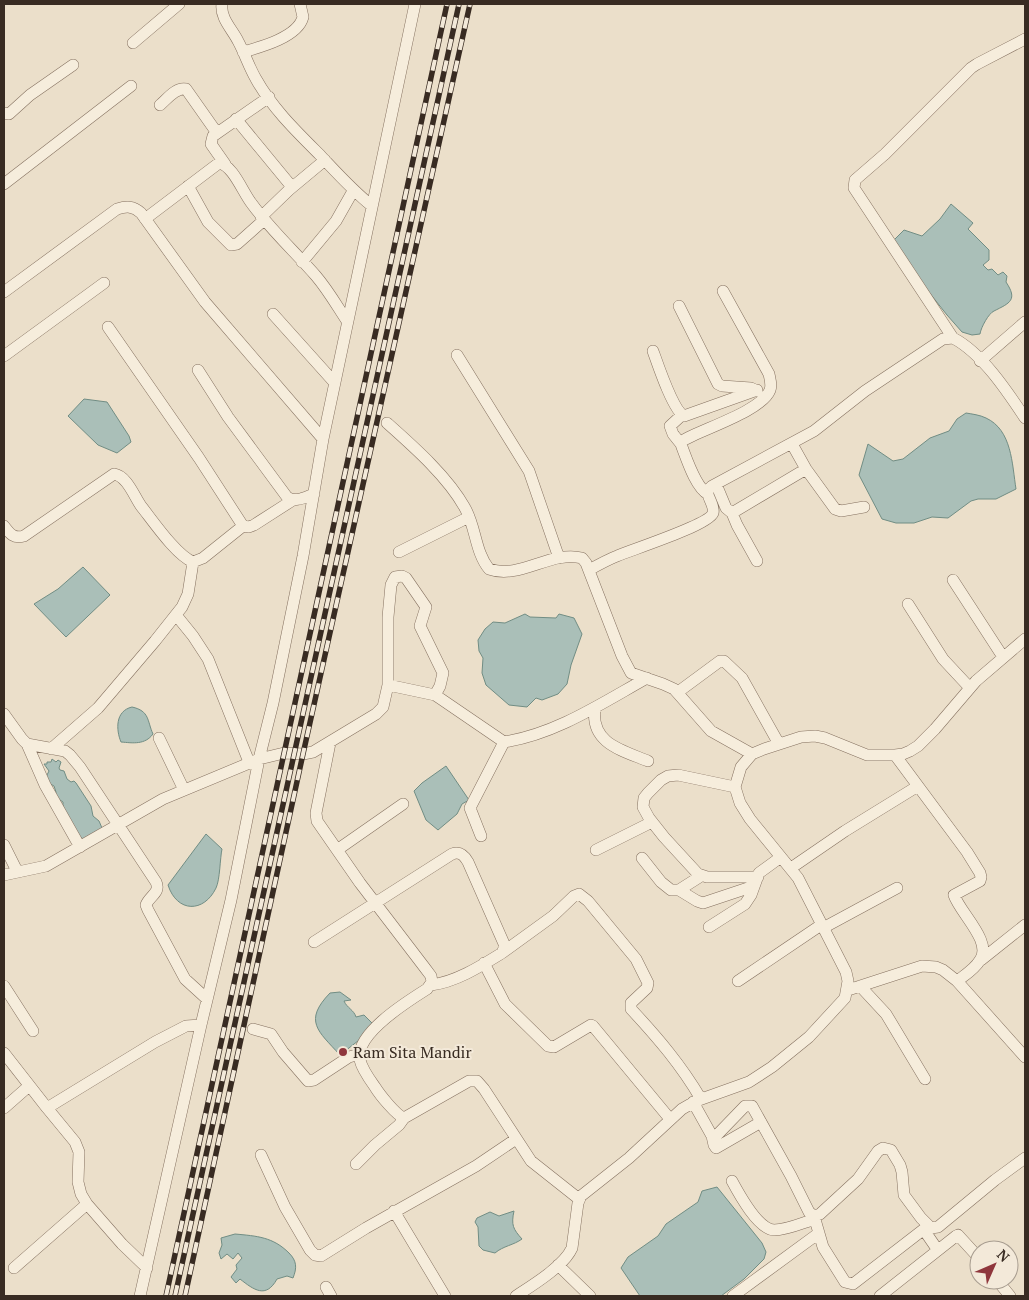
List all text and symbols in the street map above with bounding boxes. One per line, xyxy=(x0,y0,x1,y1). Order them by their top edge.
place label: Ram Sita Mandir xyxy=(353,1041,472,1063)
marker: Ram Sita Mandir xyxy=(337,1046,349,1058)
north arrow xyxy=(969,1240,1019,1290)
text: N xyxy=(993,1245,1014,1266)

